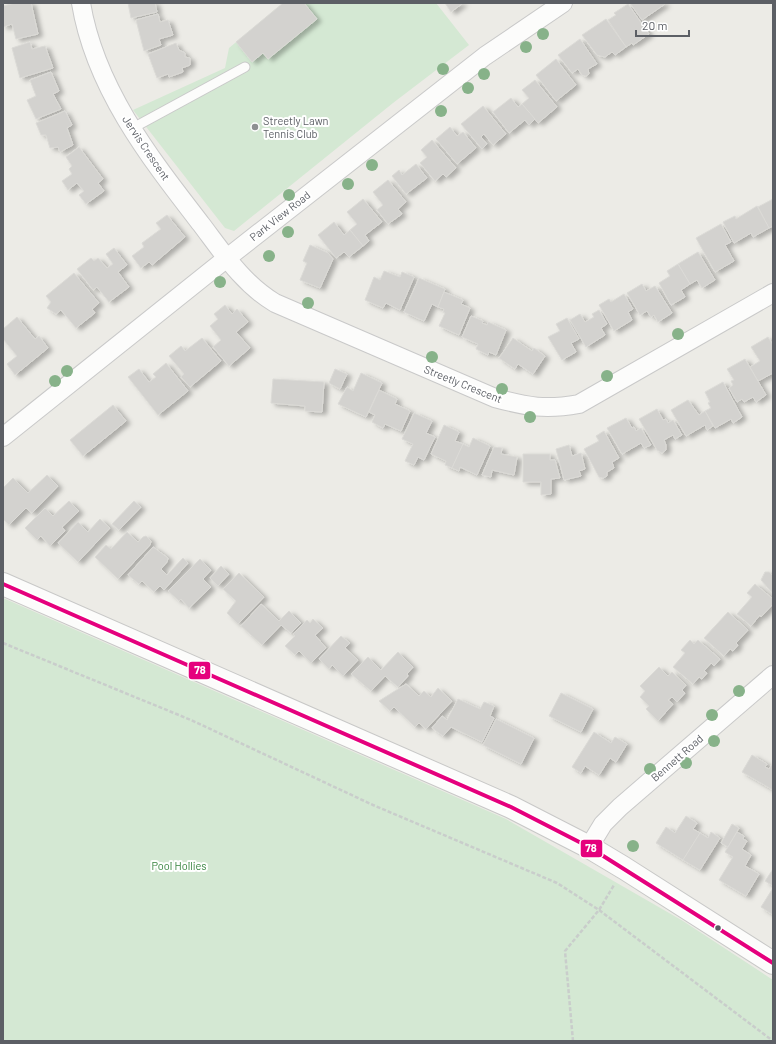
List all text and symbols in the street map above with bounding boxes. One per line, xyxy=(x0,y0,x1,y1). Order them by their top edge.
scale bar xyxy=(636,12,689,38)
text: 20 m xyxy=(642,18,668,32)
street label: Jervis Crescent xyxy=(120,113,173,183)
place label: Streetly Lawn Tennis Club xyxy=(263,114,329,140)
marker: Streetly Lawn Tennis Club xyxy=(250,122,260,132)
street label: Park View Road xyxy=(247,188,313,243)
street label: Streetly Crescent xyxy=(422,362,504,405)
line badge: 78 xyxy=(188,661,211,680)
text: 78 xyxy=(194,663,206,676)
street label: Bennett Road xyxy=(648,731,705,784)
line badge: 78 xyxy=(580,839,603,858)
text: 78 xyxy=(585,841,597,854)
park label: Pool Hollies xyxy=(151,859,207,872)
unlabelled marker xyxy=(713,923,723,933)

